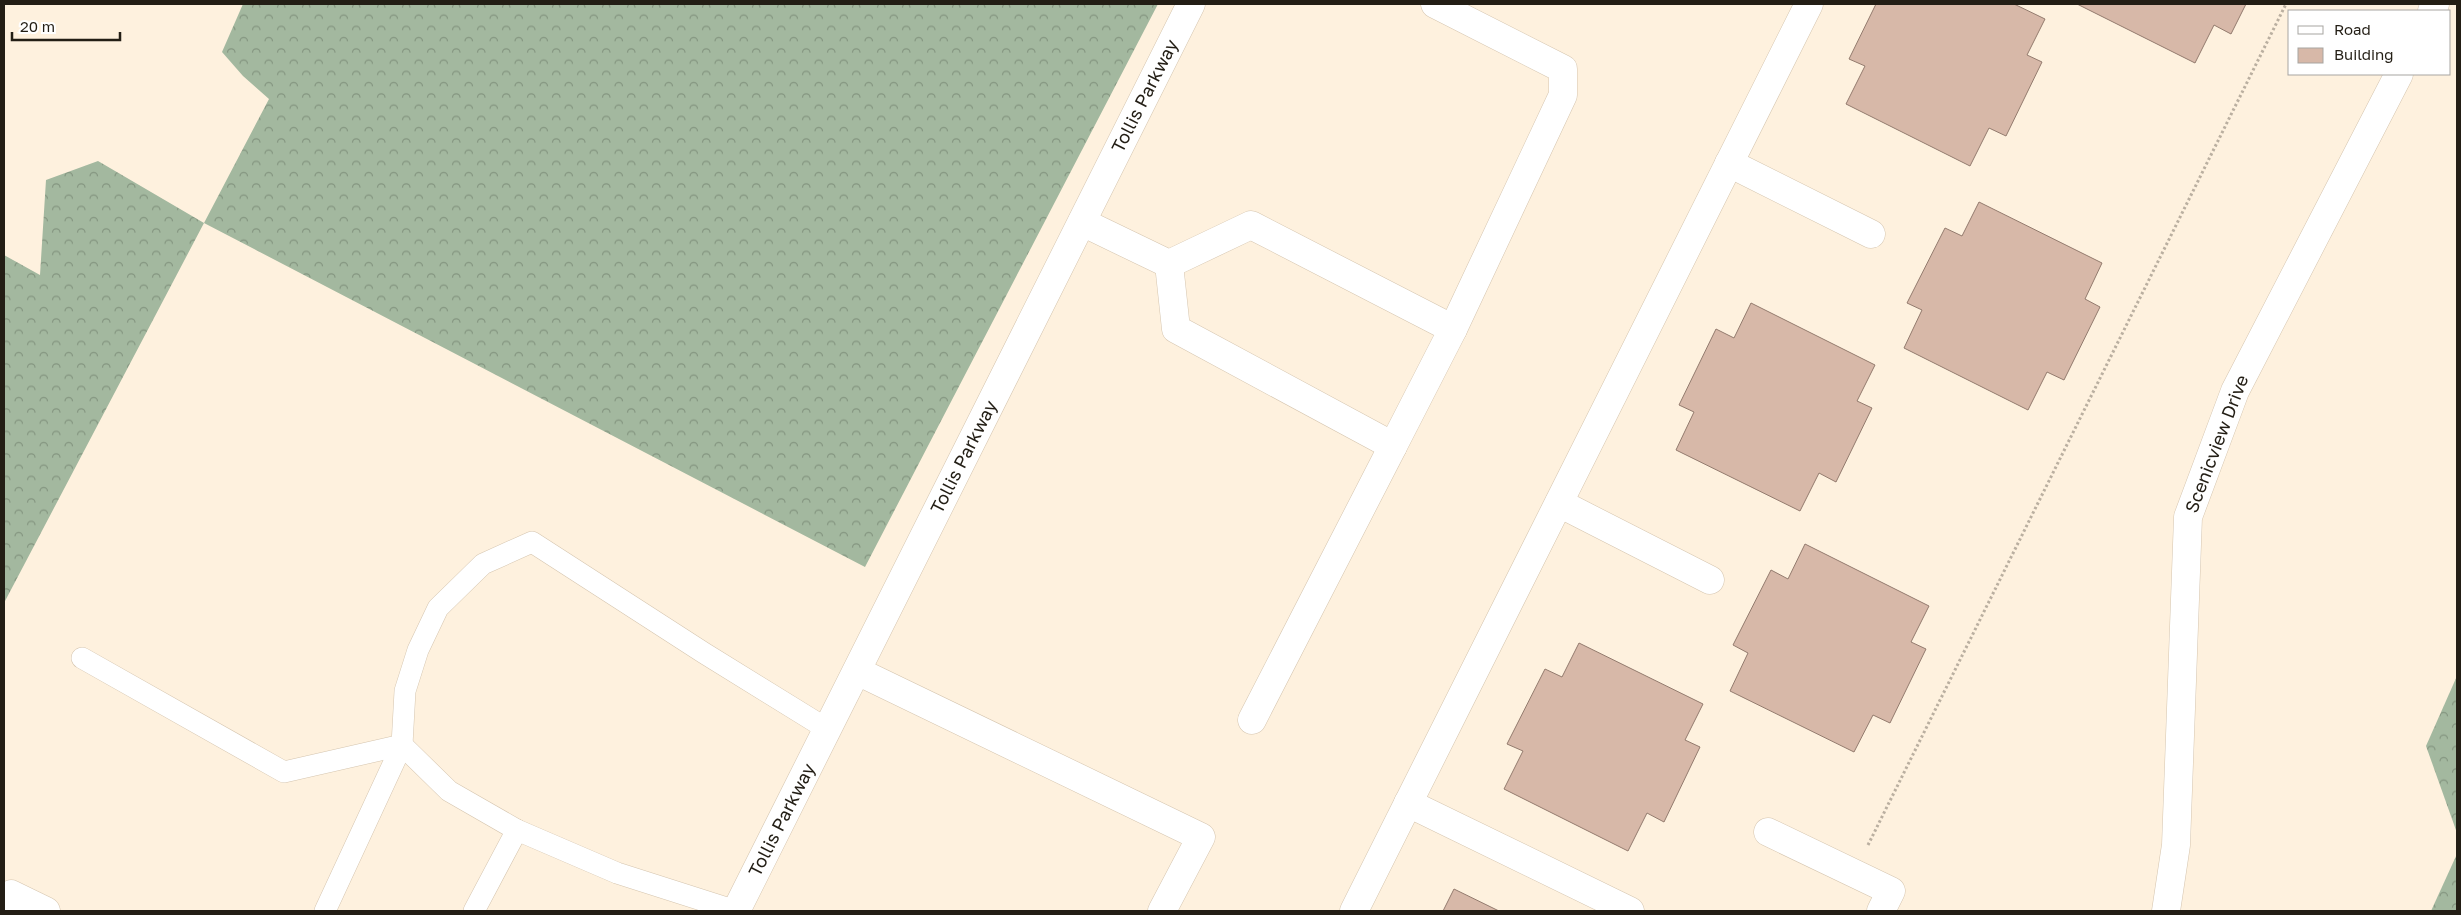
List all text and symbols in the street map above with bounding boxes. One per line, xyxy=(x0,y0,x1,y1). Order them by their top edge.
scale bar xyxy=(12,10,120,42)
legend xyxy=(2288,10,2451,75)
text: 20 m xyxy=(20,17,55,35)
text: Road xyxy=(2334,20,2371,38)
street label: Tollis Parkway xyxy=(1106,35,1182,156)
text: Building xyxy=(2334,45,2394,63)
street label: Scenicview Drive xyxy=(2180,372,2252,516)
street label: Tollis Parkway xyxy=(925,396,1001,517)
street label: Tollis Parkway xyxy=(743,759,819,880)

